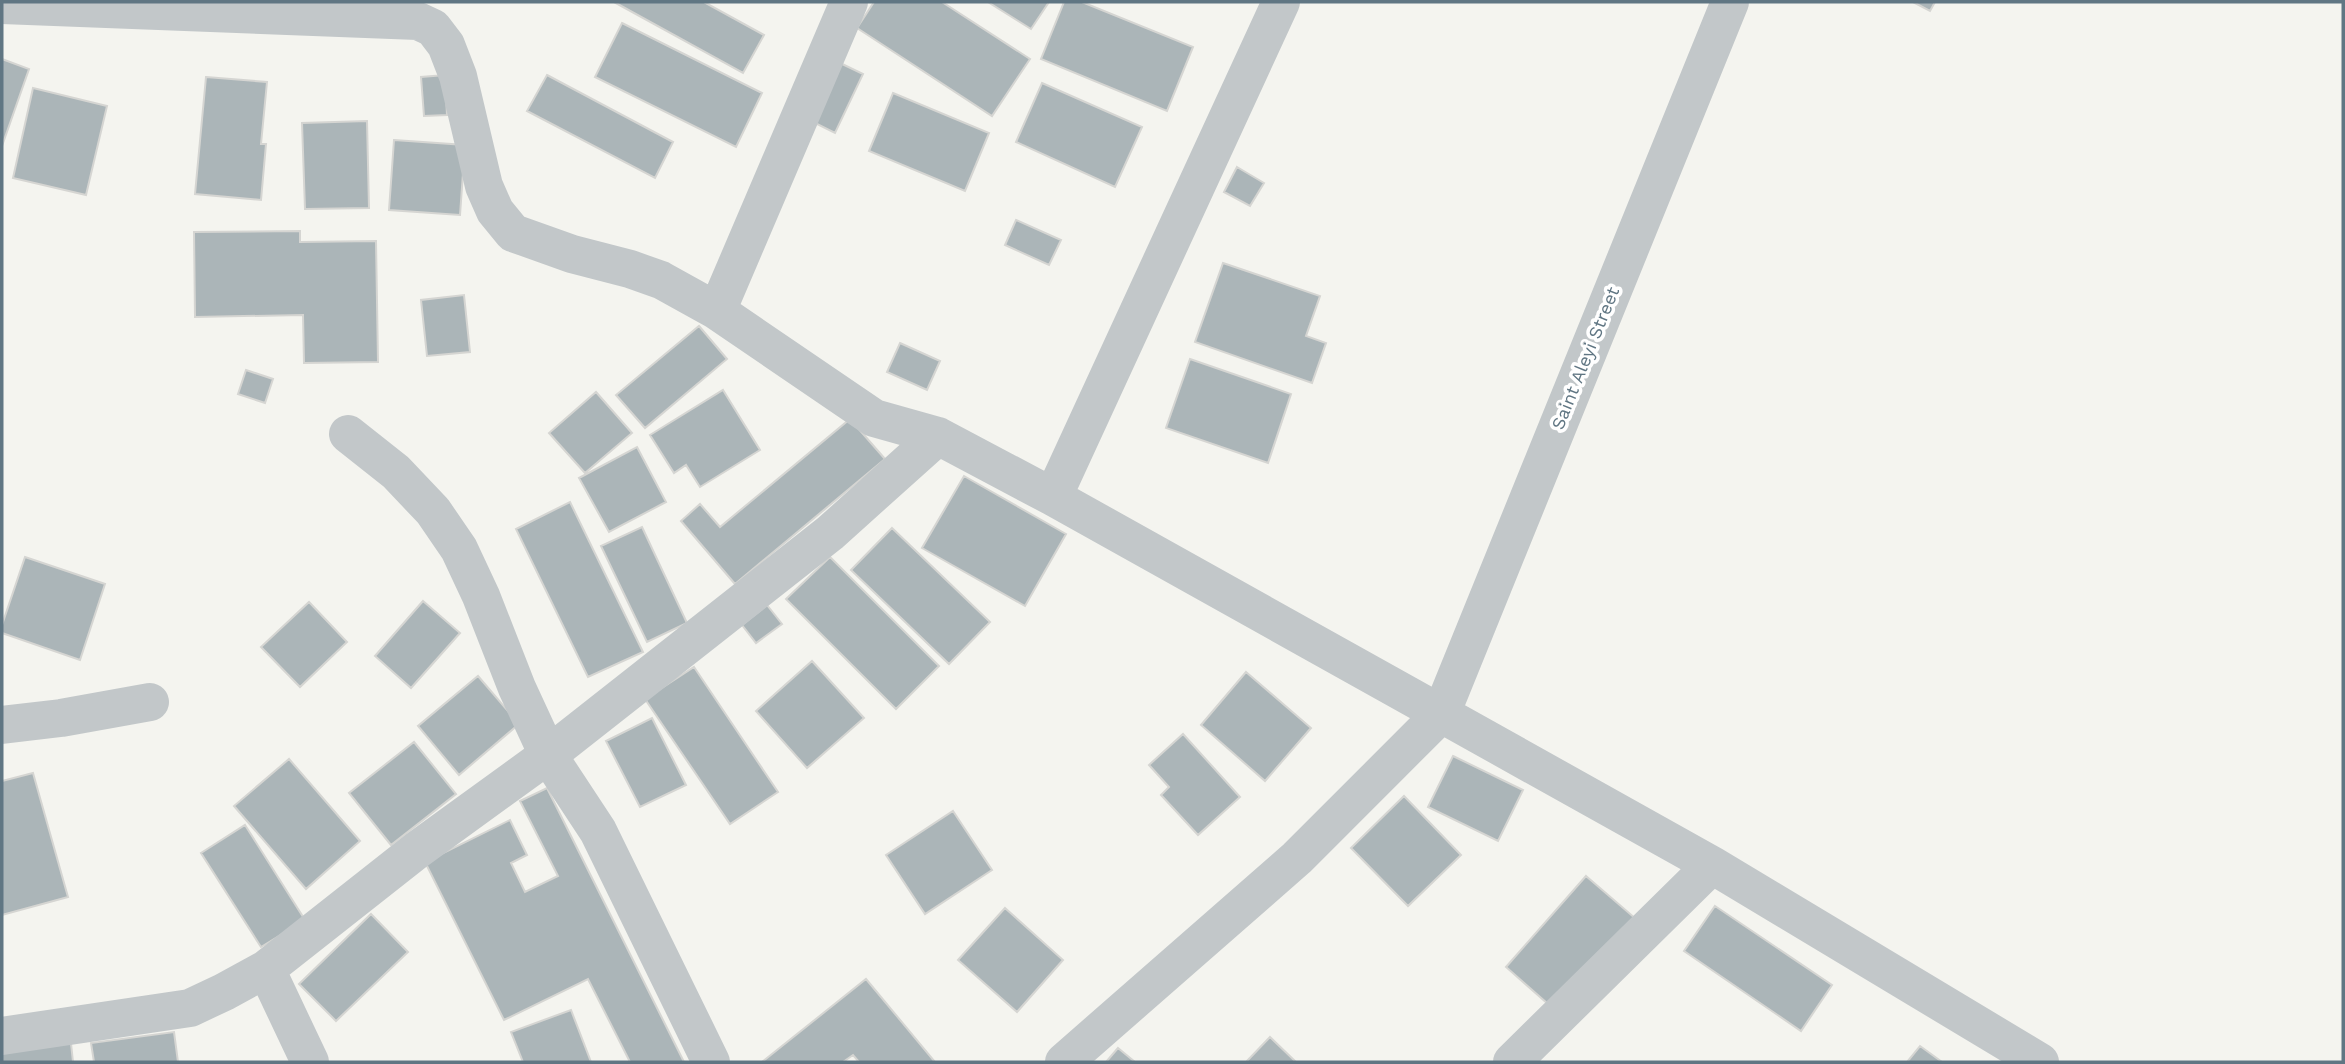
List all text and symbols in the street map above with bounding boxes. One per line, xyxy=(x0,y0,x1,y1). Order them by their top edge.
street label: Saint Aleyi Street xyxy=(1547,283,1623,432)

